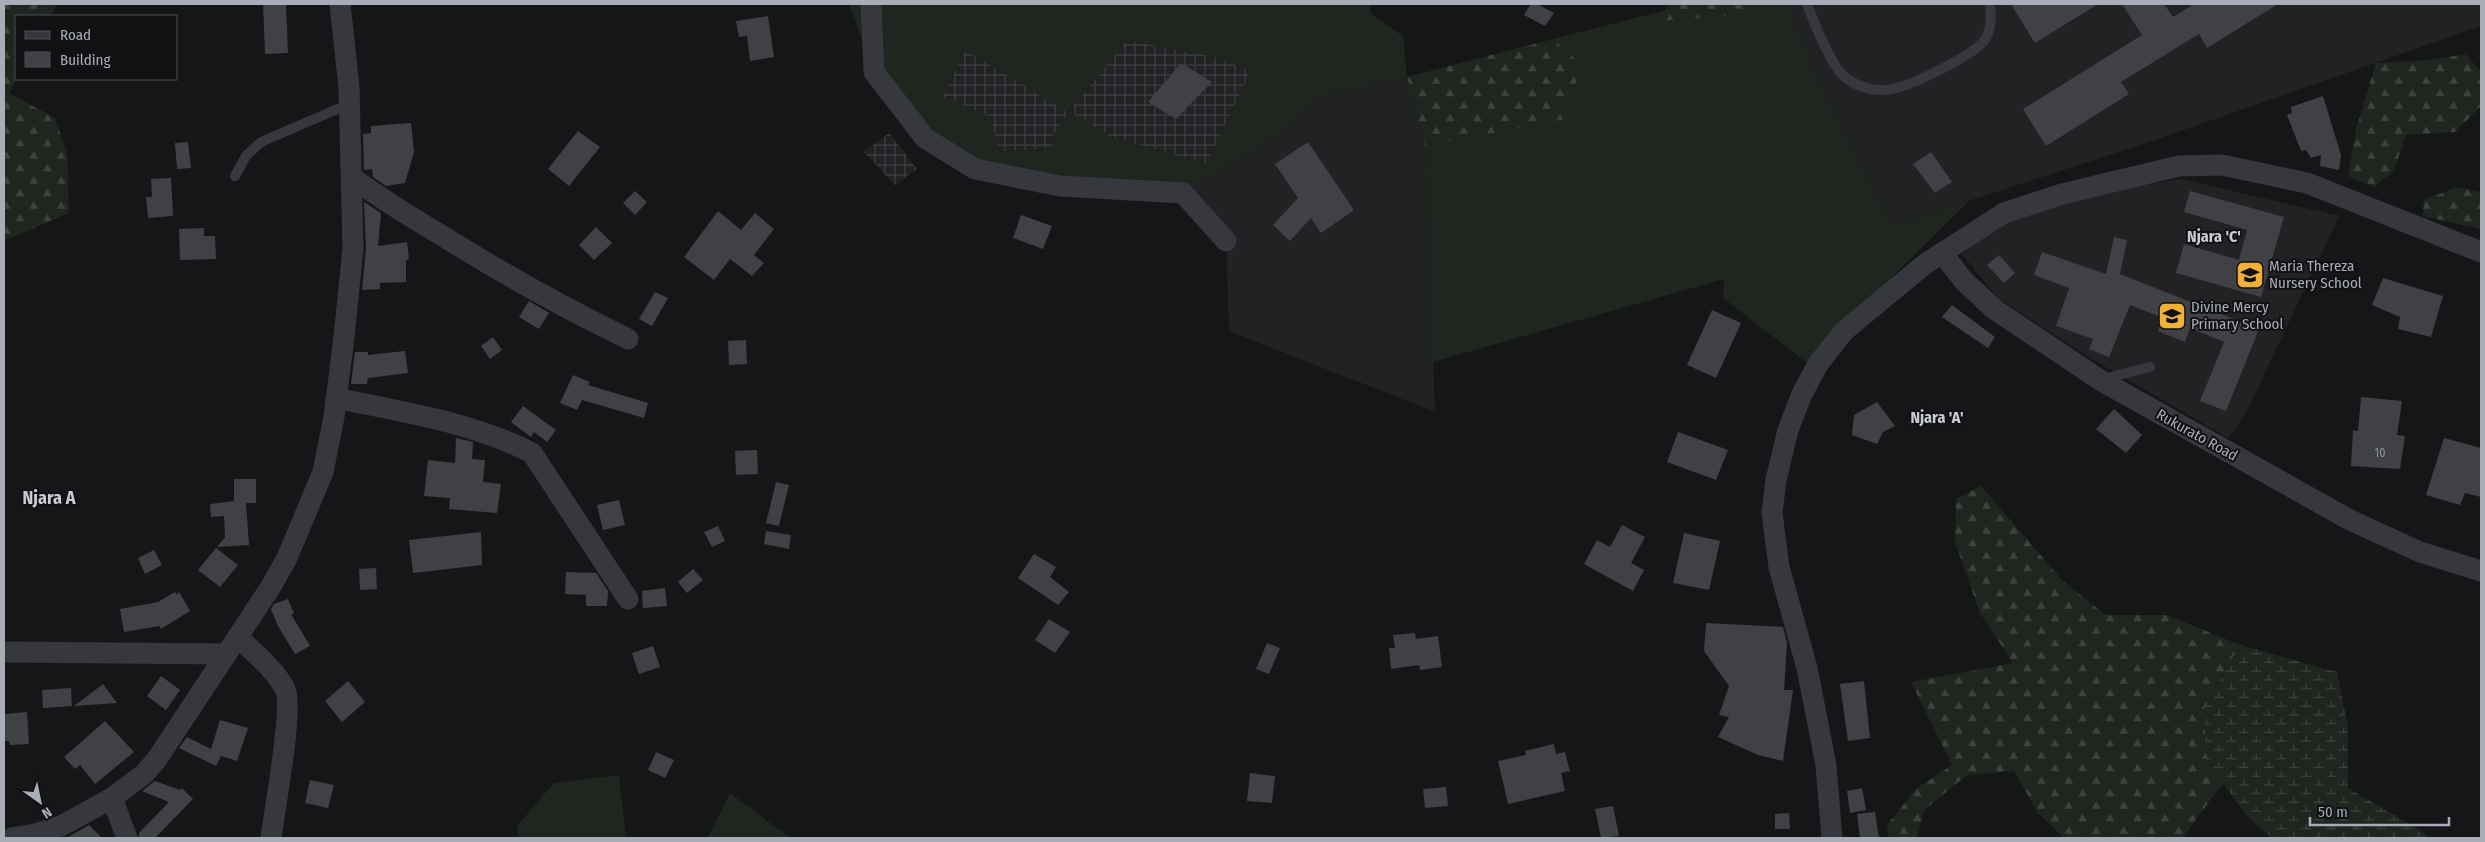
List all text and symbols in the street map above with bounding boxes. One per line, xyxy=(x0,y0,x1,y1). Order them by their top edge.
legend xyxy=(15,15,178,80)
text: Road xyxy=(60,26,91,44)
text: Building xyxy=(60,51,111,69)
district label: Njara 'C' xyxy=(2187,227,2241,246)
place label: Maria Thereza Nursery School xyxy=(2269,257,2362,292)
school or university icon: Maria Thereza Nursery School xyxy=(2235,260,2265,290)
place label: Divine Mercy Primary School xyxy=(2191,298,2283,333)
school or university icon: Divine Mercy Primary School xyxy=(2157,301,2187,331)
street label: Rukurato Road xyxy=(2153,405,2241,465)
district label: Njara 'A' xyxy=(1910,408,1964,427)
house number: 10 xyxy=(2375,446,2385,460)
district label: Njara A xyxy=(23,487,76,509)
north arrow xyxy=(15,777,65,827)
scale bar xyxy=(2310,794,2449,826)
text: N xyxy=(39,803,55,822)
text: 50 m xyxy=(2318,803,2348,821)

